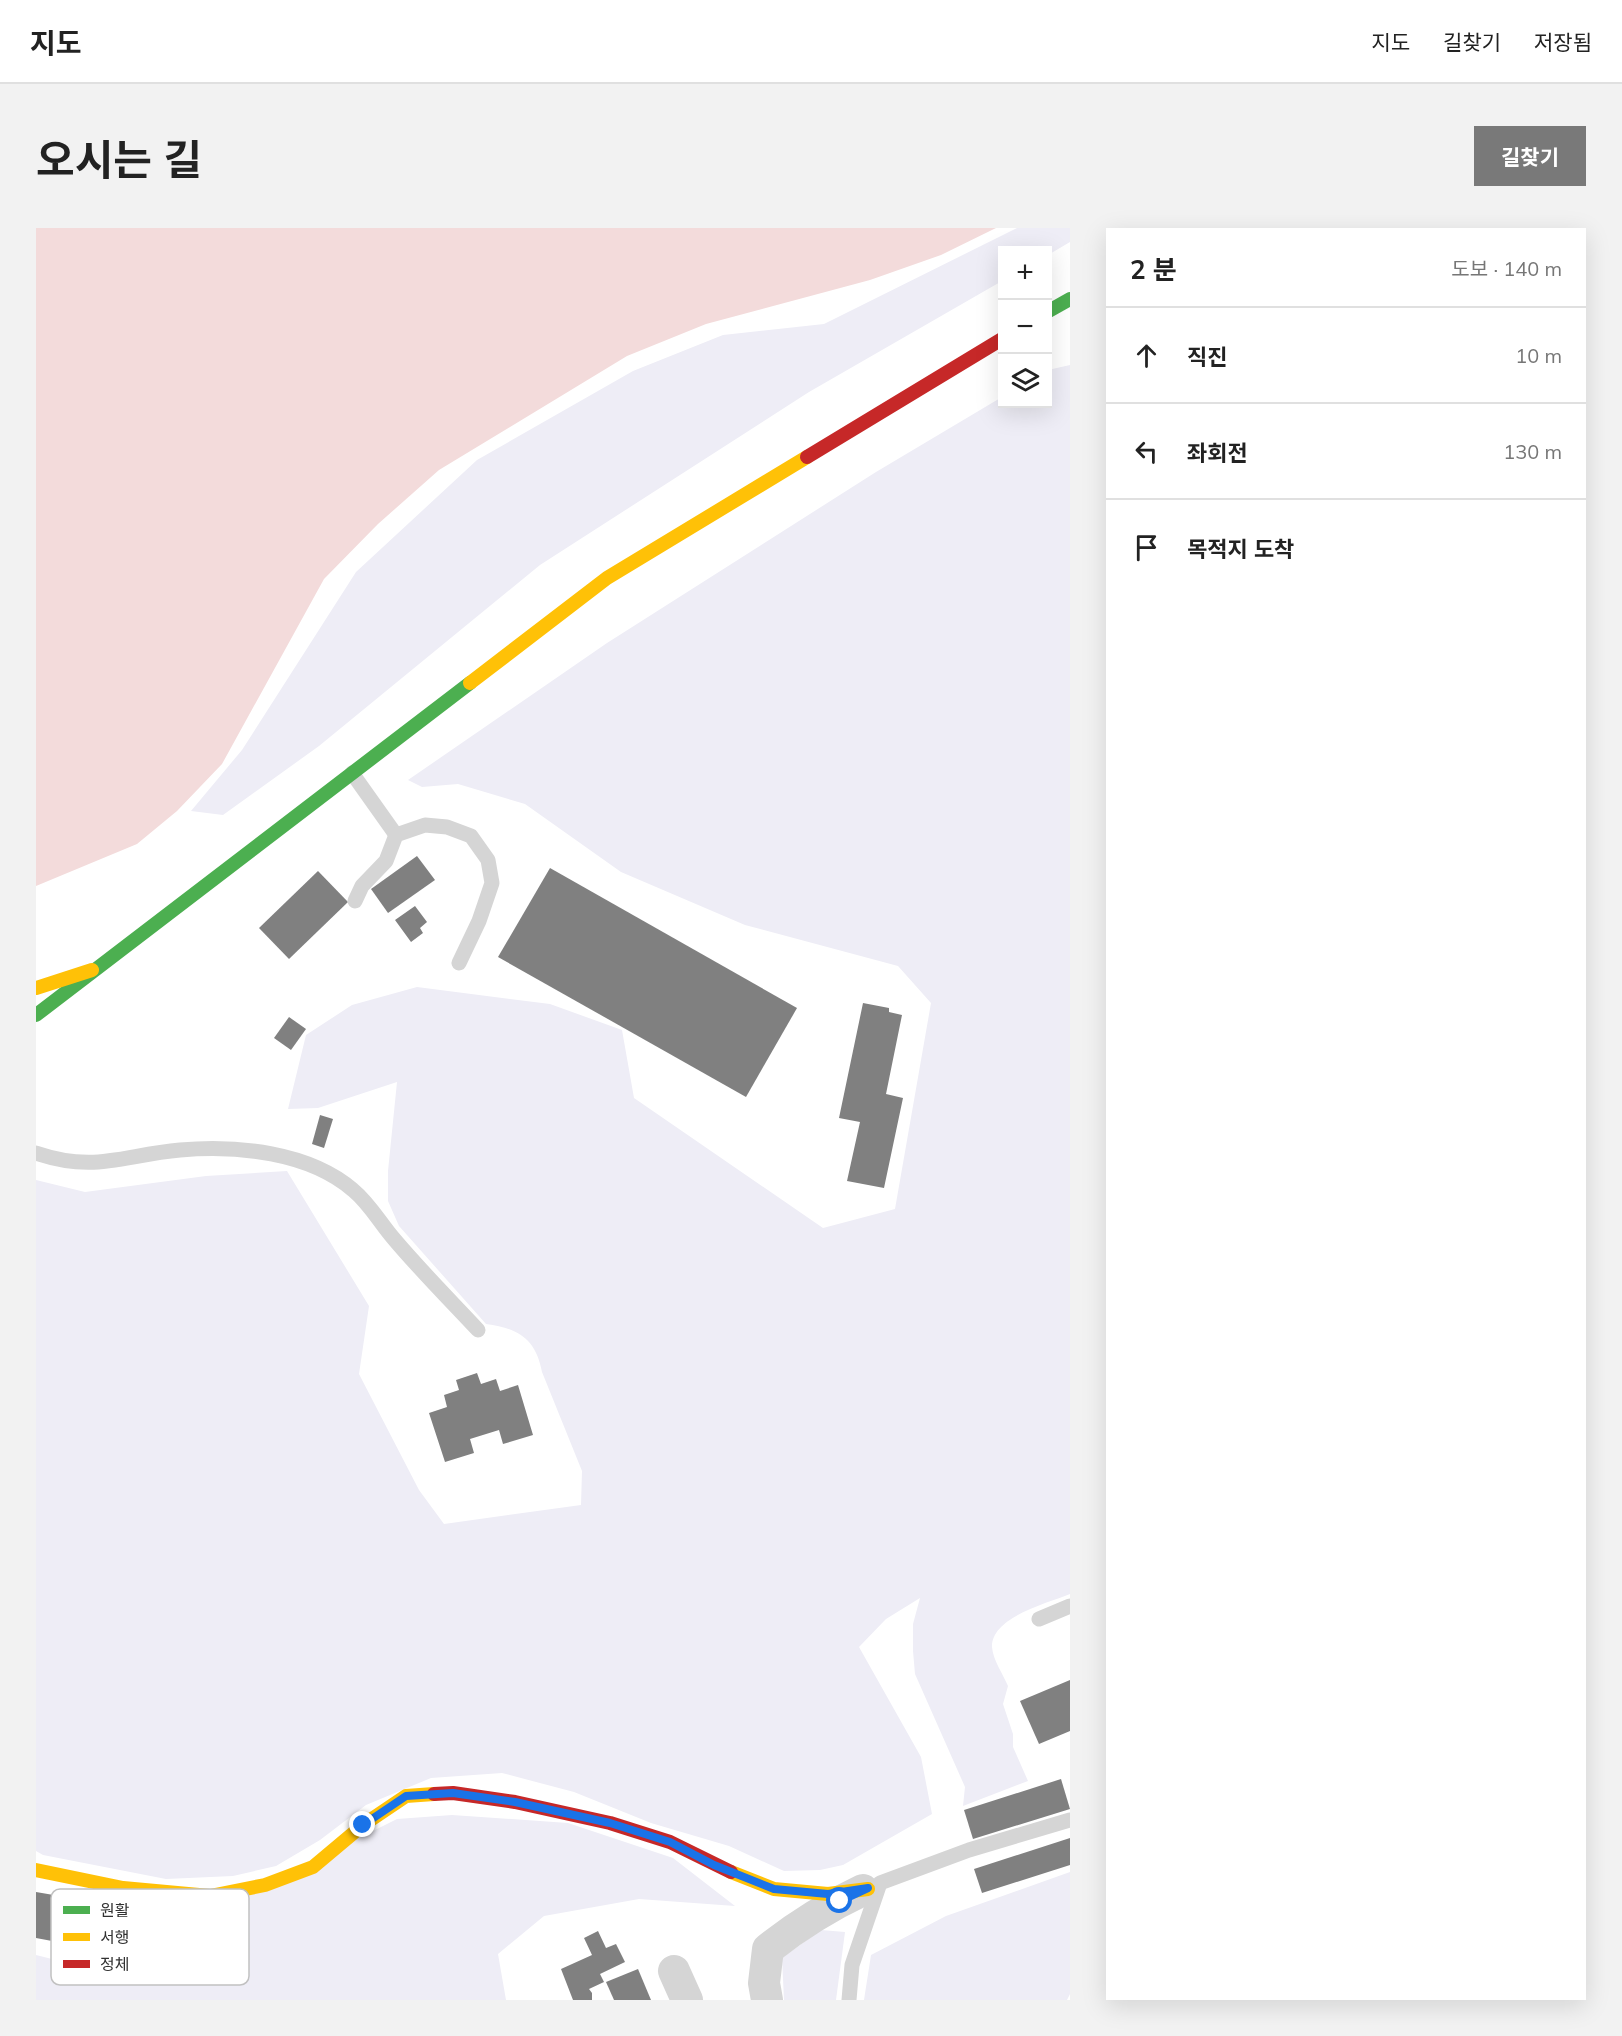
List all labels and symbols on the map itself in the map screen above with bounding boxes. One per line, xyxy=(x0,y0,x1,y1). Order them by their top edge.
route end xyxy=(349,1811,375,1837)
route start xyxy=(826,1887,852,1913)
legend xyxy=(51,1889,249,1985)
text: 원활 xyxy=(100,1900,130,1920)
text: 서행 xyxy=(100,1927,129,1947)
text: 정체 xyxy=(100,1954,129,1974)

